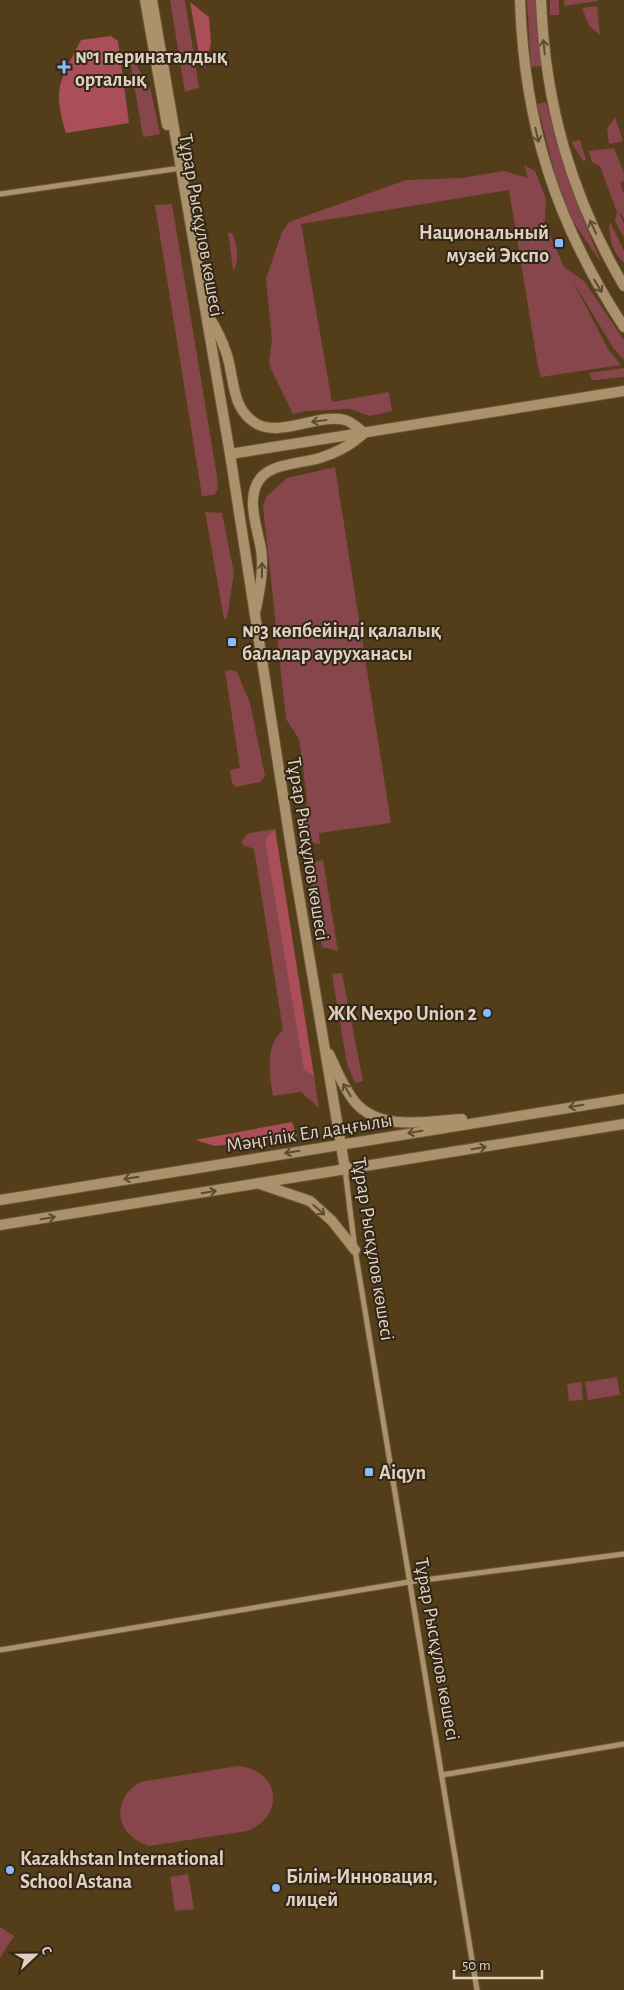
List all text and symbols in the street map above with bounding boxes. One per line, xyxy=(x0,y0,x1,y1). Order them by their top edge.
one-way arrow xyxy=(539,39,549,55)
place label: №1 перинаталдық орталық xyxy=(75,47,228,90)
marker: №1 перинаталдық орталық xyxy=(57,60,71,74)
one-way arrow xyxy=(533,127,542,143)
street label: Тұрар Рысқұлов көшесі xyxy=(175,132,227,318)
one-way arrow xyxy=(588,220,597,235)
place label: Национальный музей Экспо xyxy=(419,223,549,266)
marker: Национальный музей Экспо xyxy=(553,237,565,249)
one-way arrow xyxy=(593,278,603,292)
one-way arrow xyxy=(311,416,327,426)
one-way arrow xyxy=(257,562,267,578)
place label: №3 көпбейінді қалалық балалар ауруханасы xyxy=(242,621,442,664)
marker: №3 көпбейінді қалалық балалар ауруханасы xyxy=(226,636,238,648)
street label: Тұрар Рысқұлов көшесі xyxy=(284,756,332,942)
place label: ЖК Nexpo Union 2 xyxy=(328,1004,477,1024)
marker: ЖК Nexpo Union 2 xyxy=(481,1007,493,1019)
one-way arrow xyxy=(341,1083,351,1097)
one-way arrow xyxy=(568,1102,584,1112)
street label: Мәңгілік Ел даңғылы xyxy=(225,1110,394,1156)
one-way arrow xyxy=(408,1128,424,1138)
one-way arrow xyxy=(471,1142,487,1152)
one-way arrow xyxy=(284,1148,300,1158)
street label: Тұрар Рысқұлов көшесі xyxy=(349,1156,397,1342)
one-way arrow xyxy=(124,1174,140,1184)
one-way arrow xyxy=(200,1186,216,1196)
one-way arrow xyxy=(312,1204,325,1215)
one-way arrow xyxy=(40,1212,56,1222)
place label: Aiqyn xyxy=(379,1463,426,1483)
marker: Aiqyn xyxy=(363,1466,375,1478)
street label: Тұрар Рысқұлов көшесі xyxy=(411,1556,463,1742)
place label: Kazakhstan International School Astana xyxy=(20,1849,224,1892)
marker: Kazakhstan International School Astana xyxy=(4,1864,16,1876)
place label: Білім-Инновация, лицей xyxy=(286,1867,437,1910)
marker: Білім-Инновация, лицей xyxy=(270,1882,282,1894)
north arrow xyxy=(10,1930,60,1980)
text: С xyxy=(38,1944,54,1957)
scale bar xyxy=(454,1948,542,1980)
text: 50 m xyxy=(462,1958,491,1973)

